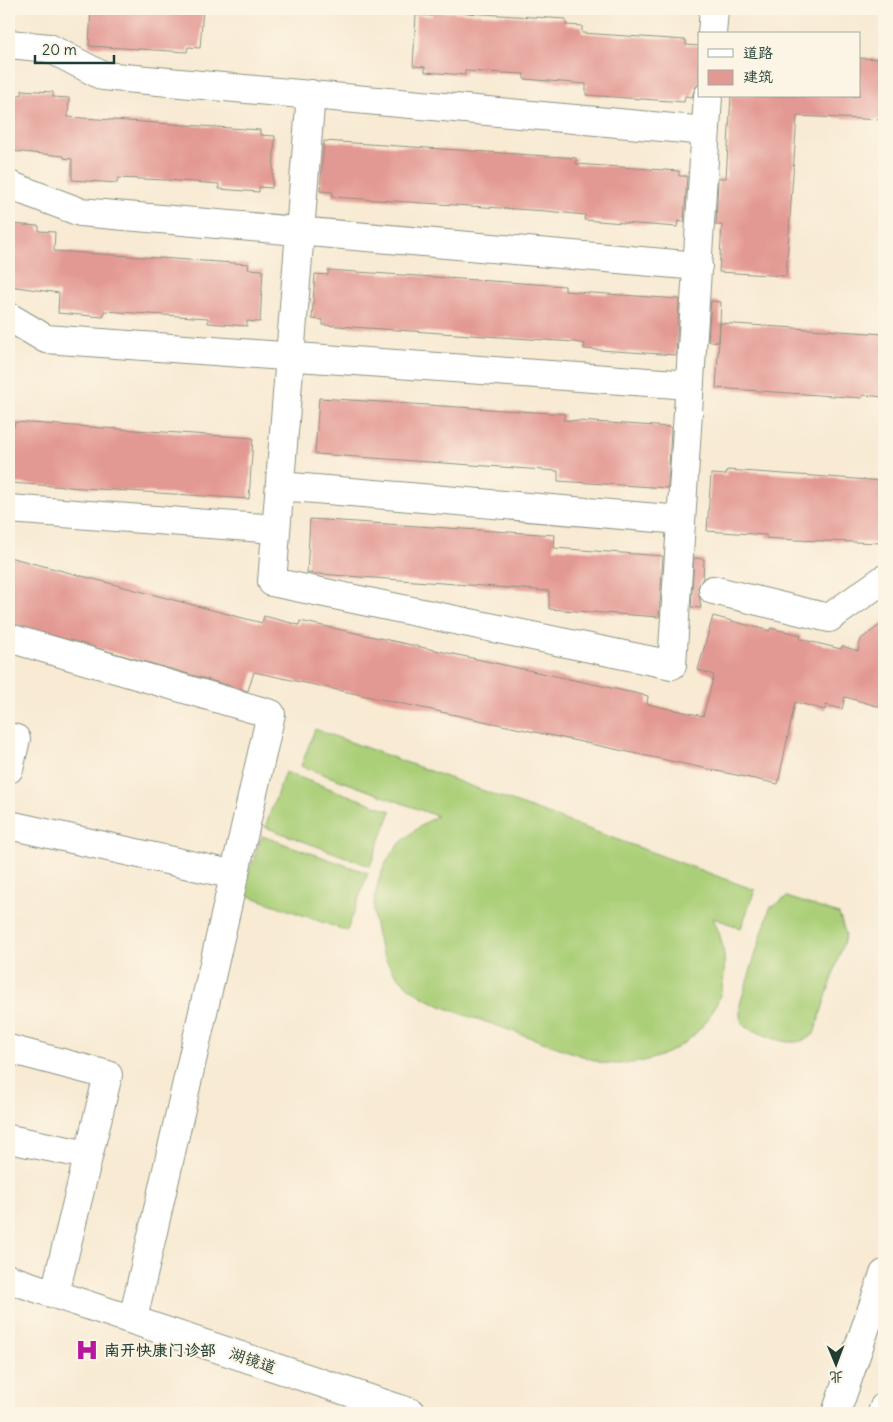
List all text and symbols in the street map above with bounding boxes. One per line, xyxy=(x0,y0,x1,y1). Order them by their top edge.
scale bar xyxy=(35,32,114,64)
legend xyxy=(698,32,860,98)
text: 20 m xyxy=(42,40,77,59)
text: 道路 xyxy=(743,43,773,62)
text: 建筑 xyxy=(743,67,773,86)
hospital icon: 南开快康门诊部 xyxy=(74,1337,100,1363)
place label: 南开快康门诊部 xyxy=(104,1340,216,1360)
north arrow xyxy=(810,1340,860,1390)
street label: 湖镜道 xyxy=(227,1343,279,1377)
text: 北 xyxy=(829,1368,843,1386)

